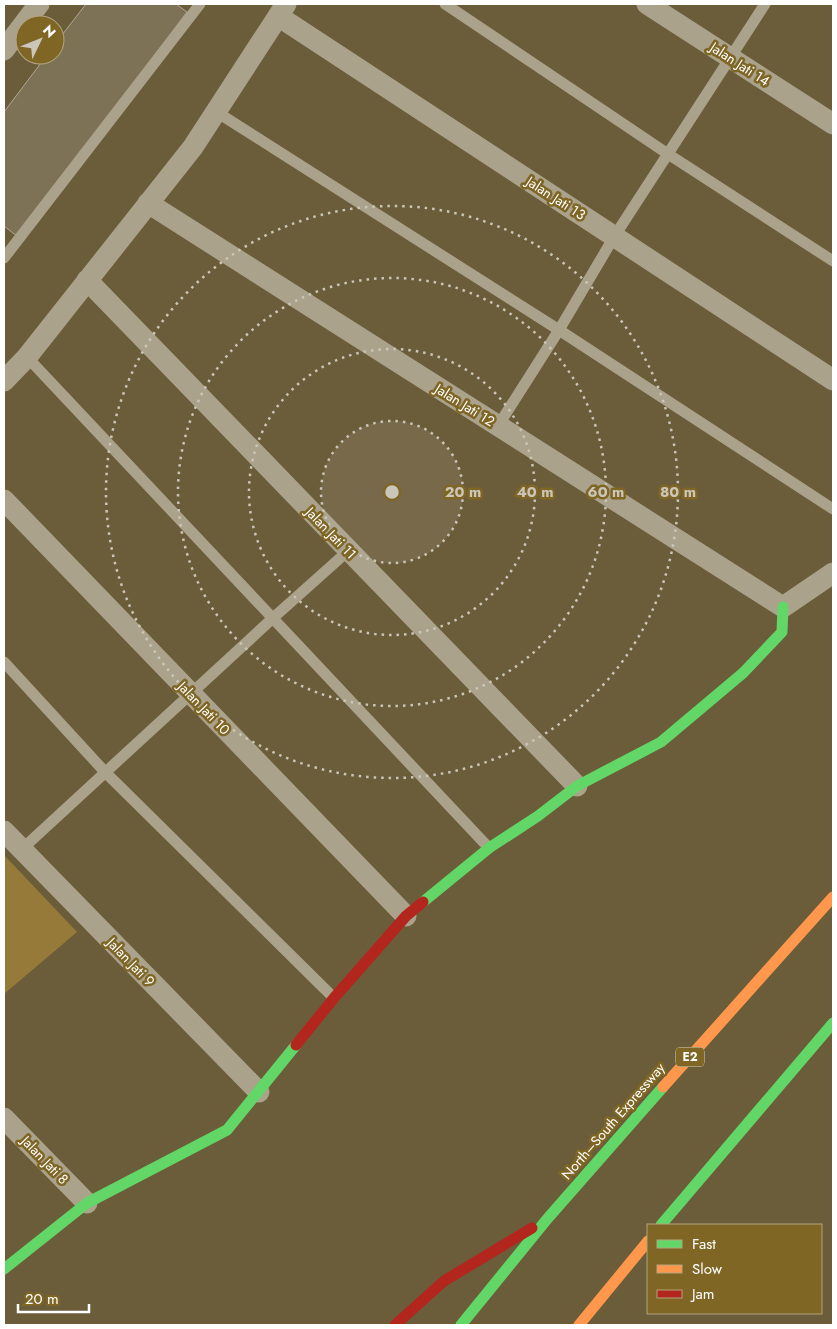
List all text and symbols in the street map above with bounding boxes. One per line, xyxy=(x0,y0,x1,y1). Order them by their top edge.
north arrow xyxy=(15,15,65,65)
text: N xyxy=(38,20,61,42)
street label: Jalan Jati 14 xyxy=(705,36,774,91)
street label: Jalan Jati 13 xyxy=(521,170,590,225)
street label: Jalan Jati 12 xyxy=(430,378,499,431)
text: 20 m xyxy=(445,481,481,503)
text: 40 m xyxy=(516,481,554,503)
text: 60 m xyxy=(588,481,624,503)
text: 80 m xyxy=(660,481,696,503)
centre of rings xyxy=(383,483,401,501)
street label: Jalan Jati 11 xyxy=(300,501,361,564)
street label: Jalan Jati 10 xyxy=(172,675,235,739)
street label: Jalan Jati 9 xyxy=(101,932,159,991)
road number: E2 xyxy=(676,1048,704,1066)
street label: North–South Expressway xyxy=(557,1058,670,1184)
street label: Jalan Jati 8 xyxy=(15,1130,73,1189)
legend xyxy=(647,1224,822,1314)
text: Fast xyxy=(692,1233,716,1255)
text: Slow xyxy=(692,1258,723,1280)
scale bar xyxy=(18,1282,89,1314)
text: Jam xyxy=(690,1283,715,1305)
text: 20 m xyxy=(25,1288,59,1310)

